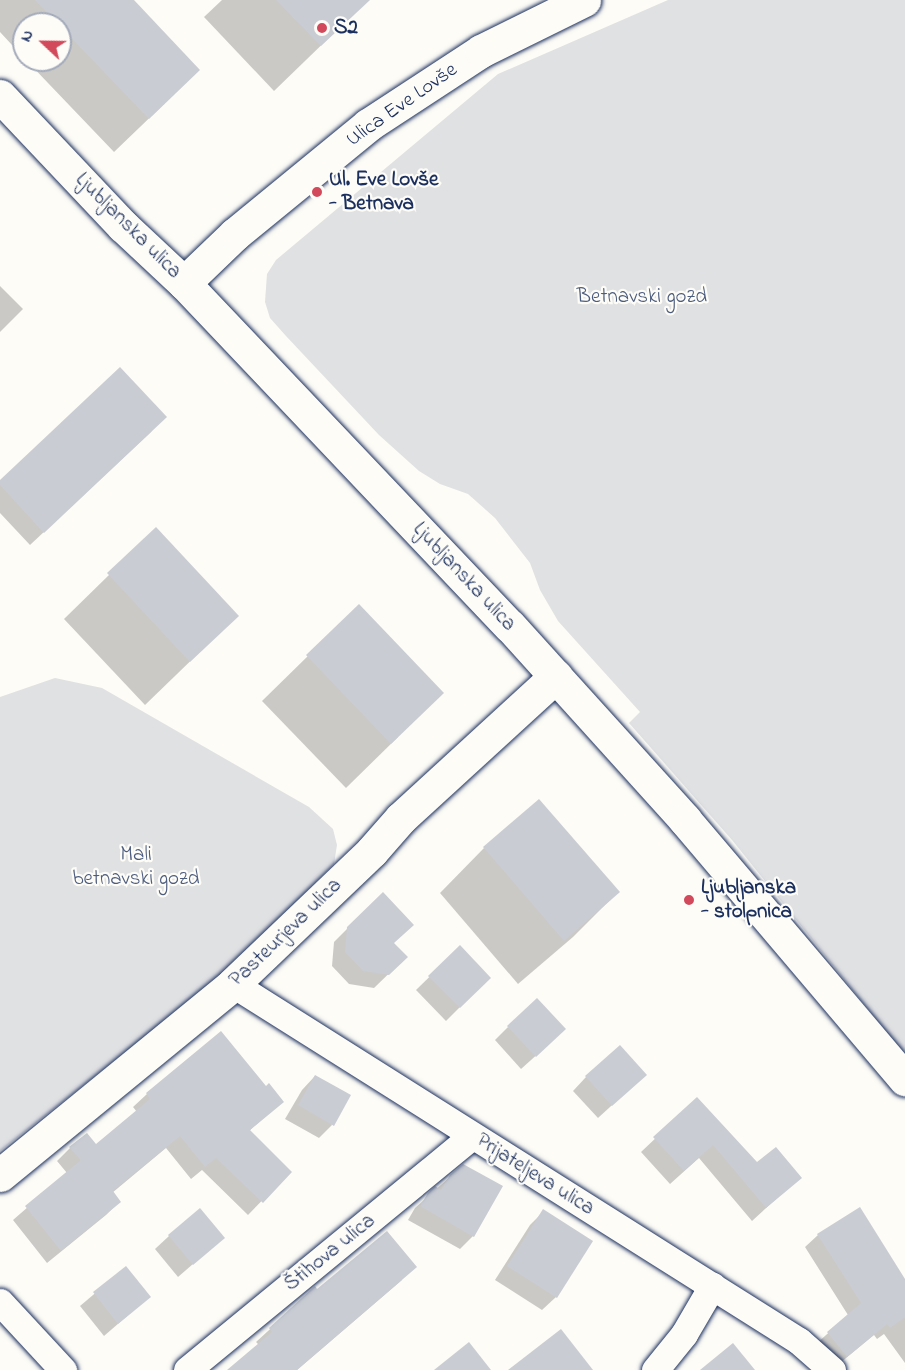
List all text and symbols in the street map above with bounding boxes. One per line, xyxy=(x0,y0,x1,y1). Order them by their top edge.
north arrow xyxy=(12,12,72,72)
place label: S2 xyxy=(334,15,358,41)
marker: S2 xyxy=(315,21,329,35)
text: N xyxy=(14,26,40,46)
street label: Ulica Eve Lovše xyxy=(342,58,462,152)
place label: Ul. Eve Lovše - Betnava xyxy=(329,167,438,217)
street label: Ljubljanska ulica xyxy=(70,168,186,284)
marker: Ul. Eve Lovše - Betnava xyxy=(310,185,324,199)
park label: Betnavski gozd xyxy=(577,284,707,310)
street label: Ljubljanska ulica xyxy=(407,517,521,637)
park label: Mali betnavski gozd xyxy=(72,842,200,892)
street label: Pasteurjeva ulica xyxy=(225,873,347,993)
place label: Ljubljanska - stolpnica xyxy=(701,875,796,925)
marker: Ljubljanska - stolpnica xyxy=(682,893,696,907)
street label: Prijateljeva ulica xyxy=(471,1129,599,1221)
street label: Štihova ulica xyxy=(279,1209,381,1297)

